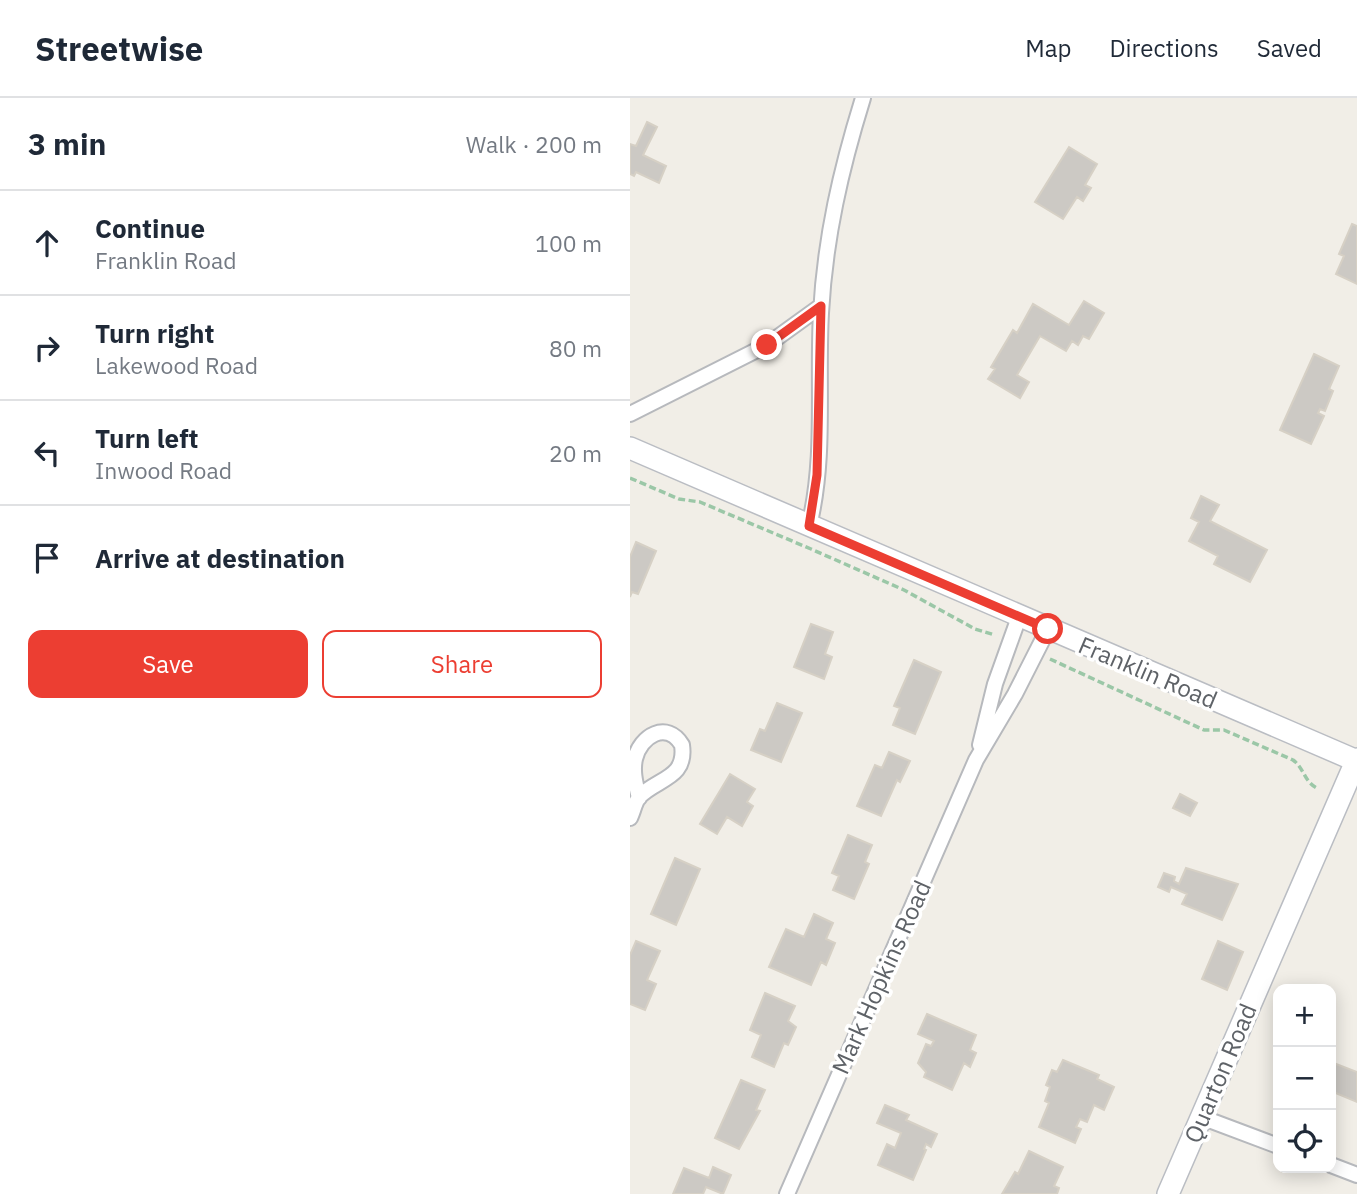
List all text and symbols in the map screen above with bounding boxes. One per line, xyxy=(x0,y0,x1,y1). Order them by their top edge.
text: Streetwise xyxy=(35,27,203,70)
text: Map xyxy=(1025,32,1071,64)
text: Directions xyxy=(1109,32,1219,64)
text: Saved xyxy=(1257,32,1322,64)
text: 3 min xyxy=(28,124,106,163)
text: Walk · 200 m xyxy=(466,129,602,159)
text: Continue xyxy=(95,211,205,245)
icon: ahead xyxy=(28,224,66,262)
text: 100 m xyxy=(535,228,602,258)
text: Franklin Road xyxy=(95,245,237,275)
text: Turn right xyxy=(95,316,214,350)
icon: right xyxy=(28,329,66,367)
route end xyxy=(751,329,782,360)
text: 80 m xyxy=(549,333,602,363)
text: Lakewood Road xyxy=(95,350,258,380)
text: Turn left xyxy=(95,421,198,455)
icon: left xyxy=(28,434,66,472)
text: 20 m xyxy=(549,438,602,468)
text: Inwood Road xyxy=(95,455,232,485)
icon: arrive xyxy=(28,539,66,577)
text: Arrive at destination xyxy=(95,541,345,575)
route start xyxy=(1032,613,1063,644)
street label: Franklin Road xyxy=(1074,628,1222,716)
button: Save xyxy=(28,630,308,698)
button: Share xyxy=(322,630,602,698)
street label: Mark Hopkins Road xyxy=(824,875,938,1079)
map controls xyxy=(1273,984,1336,1173)
button: + xyxy=(1273,984,1336,1047)
street label: Quarton Road xyxy=(1176,998,1264,1148)
button: − xyxy=(1273,1047,1336,1110)
button: locate xyxy=(1273,1110,1336,1173)

